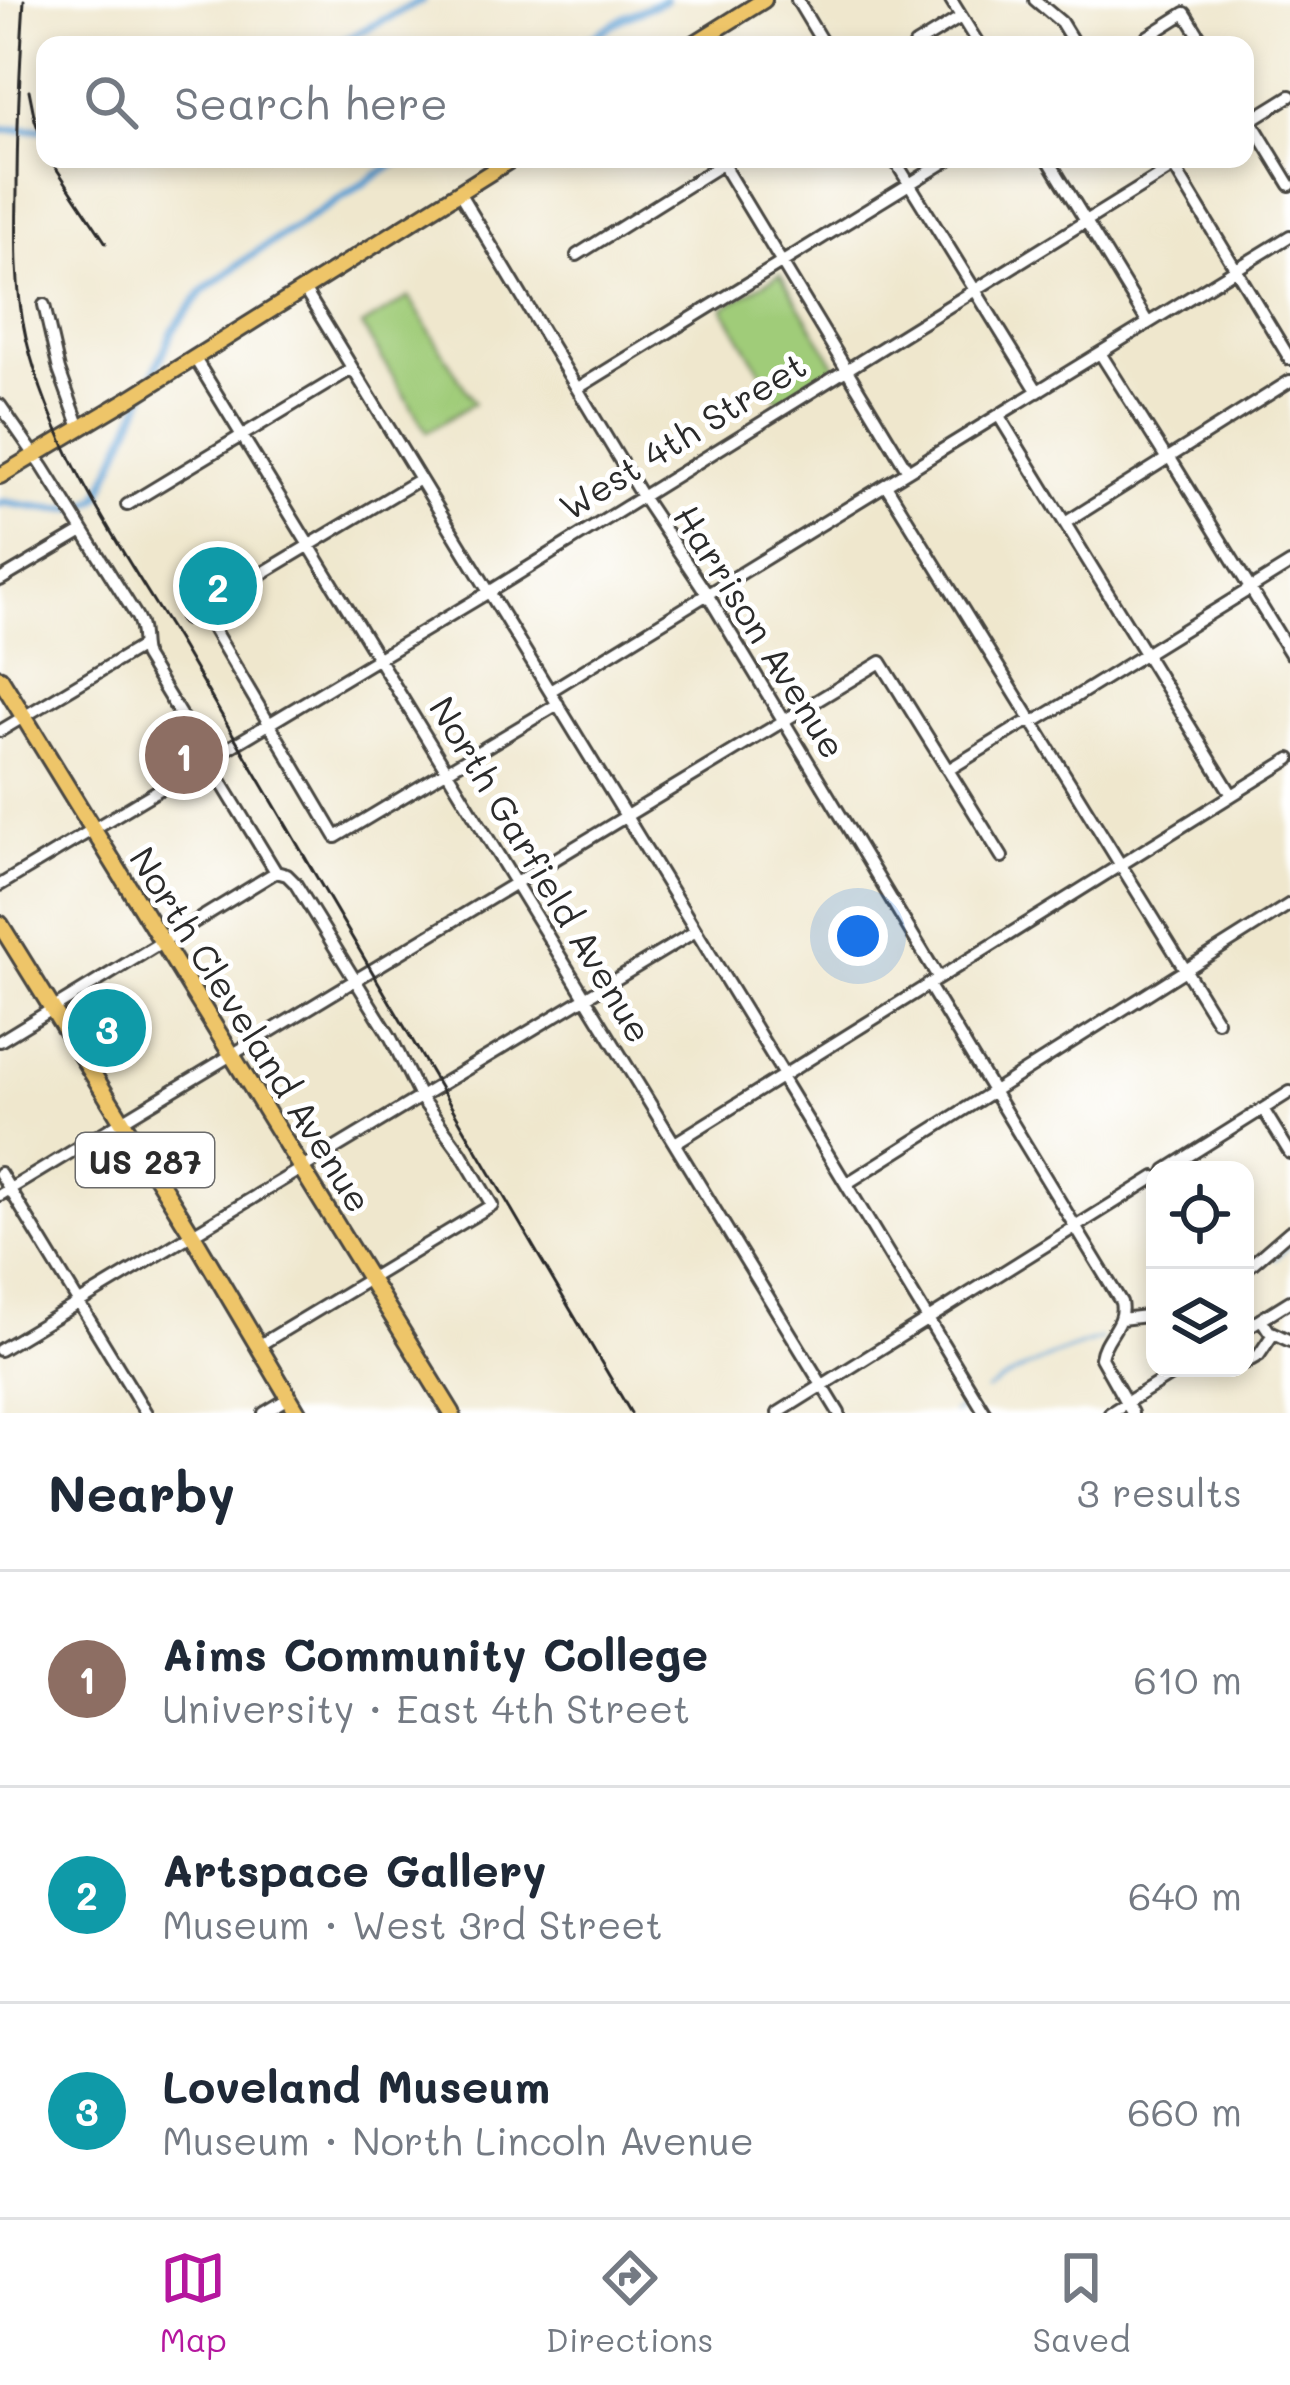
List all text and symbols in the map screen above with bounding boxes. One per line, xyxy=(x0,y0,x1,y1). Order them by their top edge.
search box xyxy=(36,36,1254,168)
icon: search xyxy=(78,69,144,135)
text: Search here xyxy=(174,73,448,131)
street label: West 4th Street xyxy=(550,340,814,530)
street label: Harrison Avenue xyxy=(664,496,858,766)
pin: 2 xyxy=(179,541,257,631)
street label: North Garfield Avenue xyxy=(420,687,664,1051)
pin: 1 xyxy=(145,710,223,800)
street label: North Cleveland Avenue xyxy=(120,837,384,1221)
your location xyxy=(828,906,888,966)
pin: 3 xyxy=(68,983,146,1073)
road number: US 287 xyxy=(76,1133,214,1187)
map controls xyxy=(1146,1161,1254,1377)
button: locate xyxy=(1146,1161,1254,1269)
button: layers xyxy=(1146,1269,1254,1377)
text: Nearby xyxy=(48,1458,235,1525)
text: 3 results xyxy=(1077,1466,1242,1517)
text: Aims Community College xyxy=(162,1624,708,1682)
text: 1 xyxy=(78,1653,96,1704)
text: 610 m xyxy=(1133,1653,1242,1704)
text: University · East 4th Street xyxy=(162,1682,690,1733)
text: Artspace Gallery xyxy=(162,1840,547,1898)
text: 2 xyxy=(76,1869,98,1920)
text: 640 m xyxy=(1128,1869,1242,1920)
text: Museum · West 3rd Street xyxy=(162,1898,663,1949)
text: Loveland Museum xyxy=(162,2056,550,2114)
text: 3 xyxy=(75,2085,99,2136)
text: 660 m xyxy=(1127,2085,1242,2136)
text: Museum · North Lincoln Avenue xyxy=(162,2114,754,2165)
tab: Map xyxy=(160,2245,227,2360)
tab: Directions xyxy=(546,2245,713,2360)
tab: Saved xyxy=(1033,2245,1130,2360)

